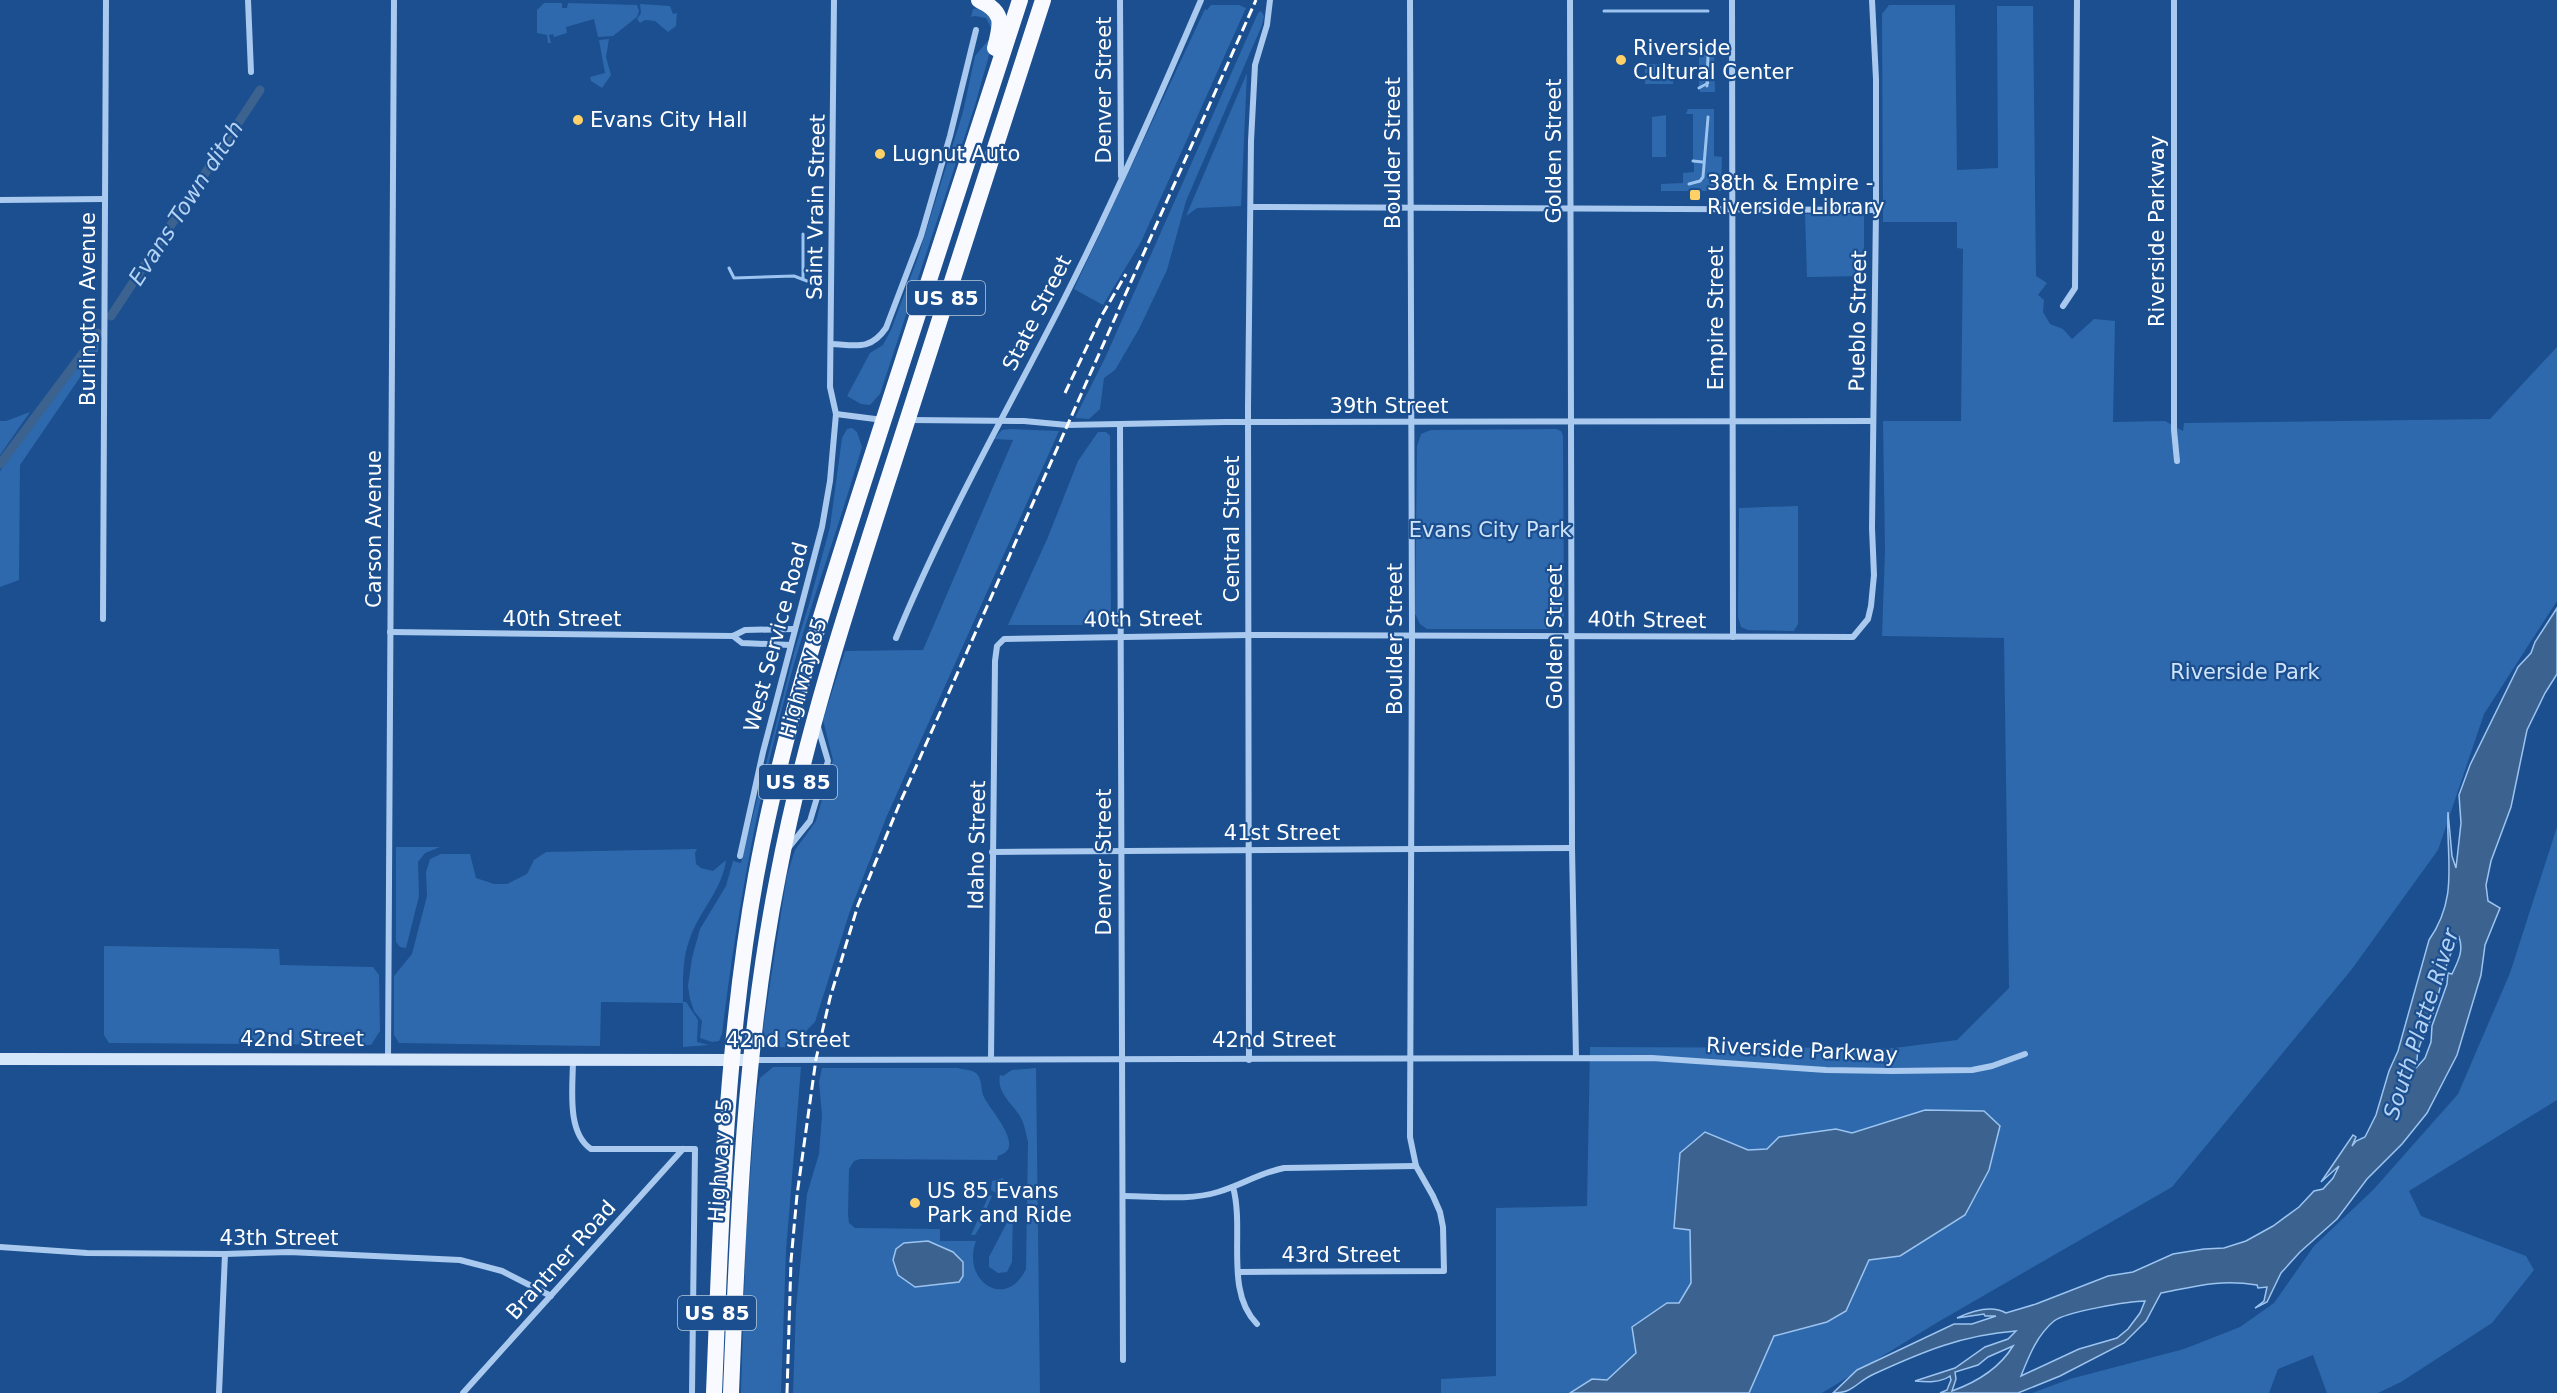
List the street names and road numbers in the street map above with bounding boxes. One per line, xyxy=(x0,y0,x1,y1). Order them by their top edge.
street label: Denver Street xyxy=(1092,17,1116,163)
street label: Boulder Street xyxy=(1381,77,1405,229)
street label: Golden Street xyxy=(1542,78,1566,224)
street label: Saint Vrain Street xyxy=(802,114,830,300)
street label: Riverside Parkway xyxy=(2145,135,2169,327)
street label: Burlington Avenue xyxy=(76,212,100,406)
street label: Empire Street xyxy=(1704,246,1728,390)
street label: Pueblo Street xyxy=(1845,250,1871,392)
street label: State Street xyxy=(998,251,1076,375)
road number: US 85 xyxy=(907,281,985,315)
street label: 39th Street xyxy=(1330,394,1448,418)
street label: Carson Avenue xyxy=(362,450,386,608)
street label: Central Street xyxy=(1220,456,1244,602)
street label: West Service Road xyxy=(739,540,813,734)
street label: Boulder Street xyxy=(1383,563,1407,715)
street label: Golden Street xyxy=(1543,564,1567,710)
street label: 40th Street xyxy=(1083,606,1203,632)
street label: 40th Street xyxy=(503,607,621,631)
street label: 40th Street xyxy=(1587,607,1707,633)
street label: Highway 85 xyxy=(774,615,832,741)
road number: US 85 xyxy=(759,765,837,799)
street label: Idaho Street xyxy=(964,780,990,910)
street label: Denver Street xyxy=(1092,789,1116,935)
street label: 41st Street xyxy=(1224,821,1340,845)
street label: 42nd Street xyxy=(240,1027,364,1051)
street label: 42nd Street xyxy=(726,1028,850,1052)
street label: 42nd Street xyxy=(1212,1028,1336,1052)
street label: Riverside Parkway xyxy=(1706,1033,1898,1067)
street label: Highway 85 xyxy=(704,1097,736,1223)
street label: Brantner Road xyxy=(501,1196,621,1324)
street label: 43th Street xyxy=(220,1226,338,1250)
street label: 43rd Street xyxy=(1282,1243,1400,1267)
road number: US 85 xyxy=(678,1296,756,1330)

